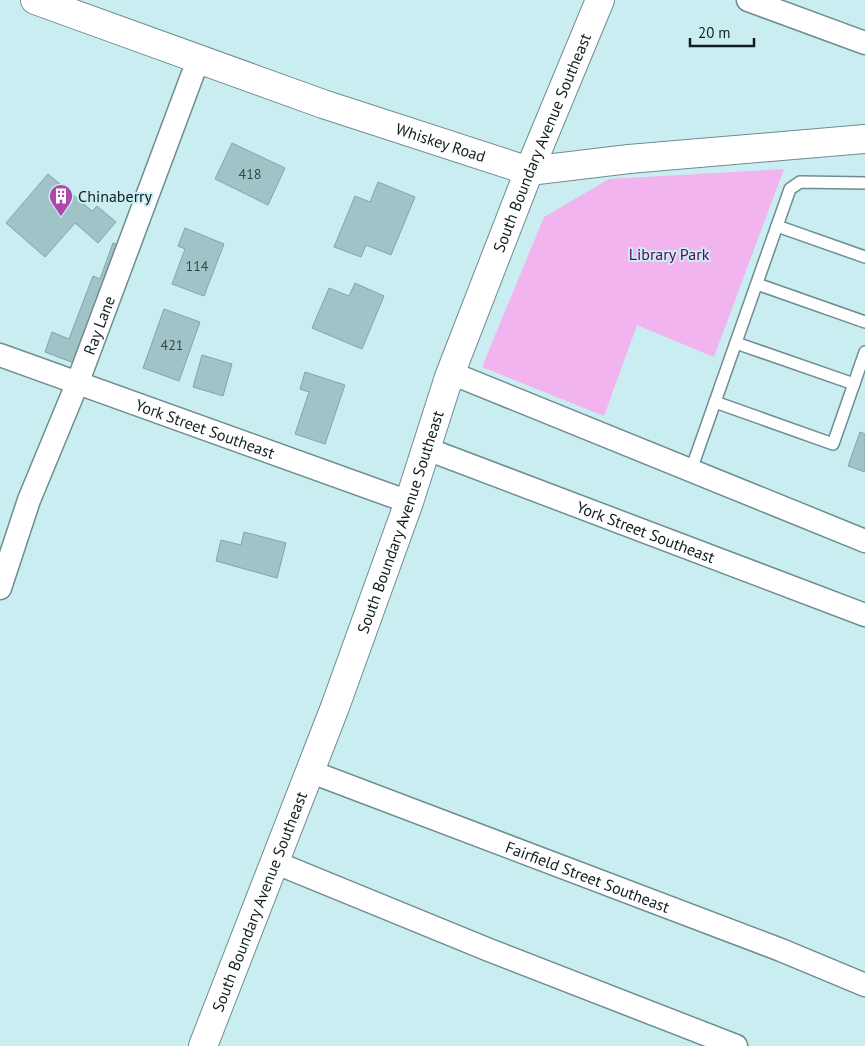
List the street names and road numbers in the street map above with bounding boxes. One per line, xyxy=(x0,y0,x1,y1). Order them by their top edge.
street label: South Boundary Avenue Southeast xyxy=(488,30,595,255)
street label: Whiskey Road xyxy=(393,118,488,166)
street label: Ray Lane xyxy=(79,293,119,357)
street label: York Street Southeast xyxy=(133,395,278,463)
street label: South Boundary Avenue Southeast xyxy=(352,407,448,636)
street label: York Street Southeast xyxy=(574,497,718,567)
street label: South Boundary Avenue Southeast xyxy=(207,788,311,1015)
street label: Fairfield Street Southeast xyxy=(503,837,673,917)

